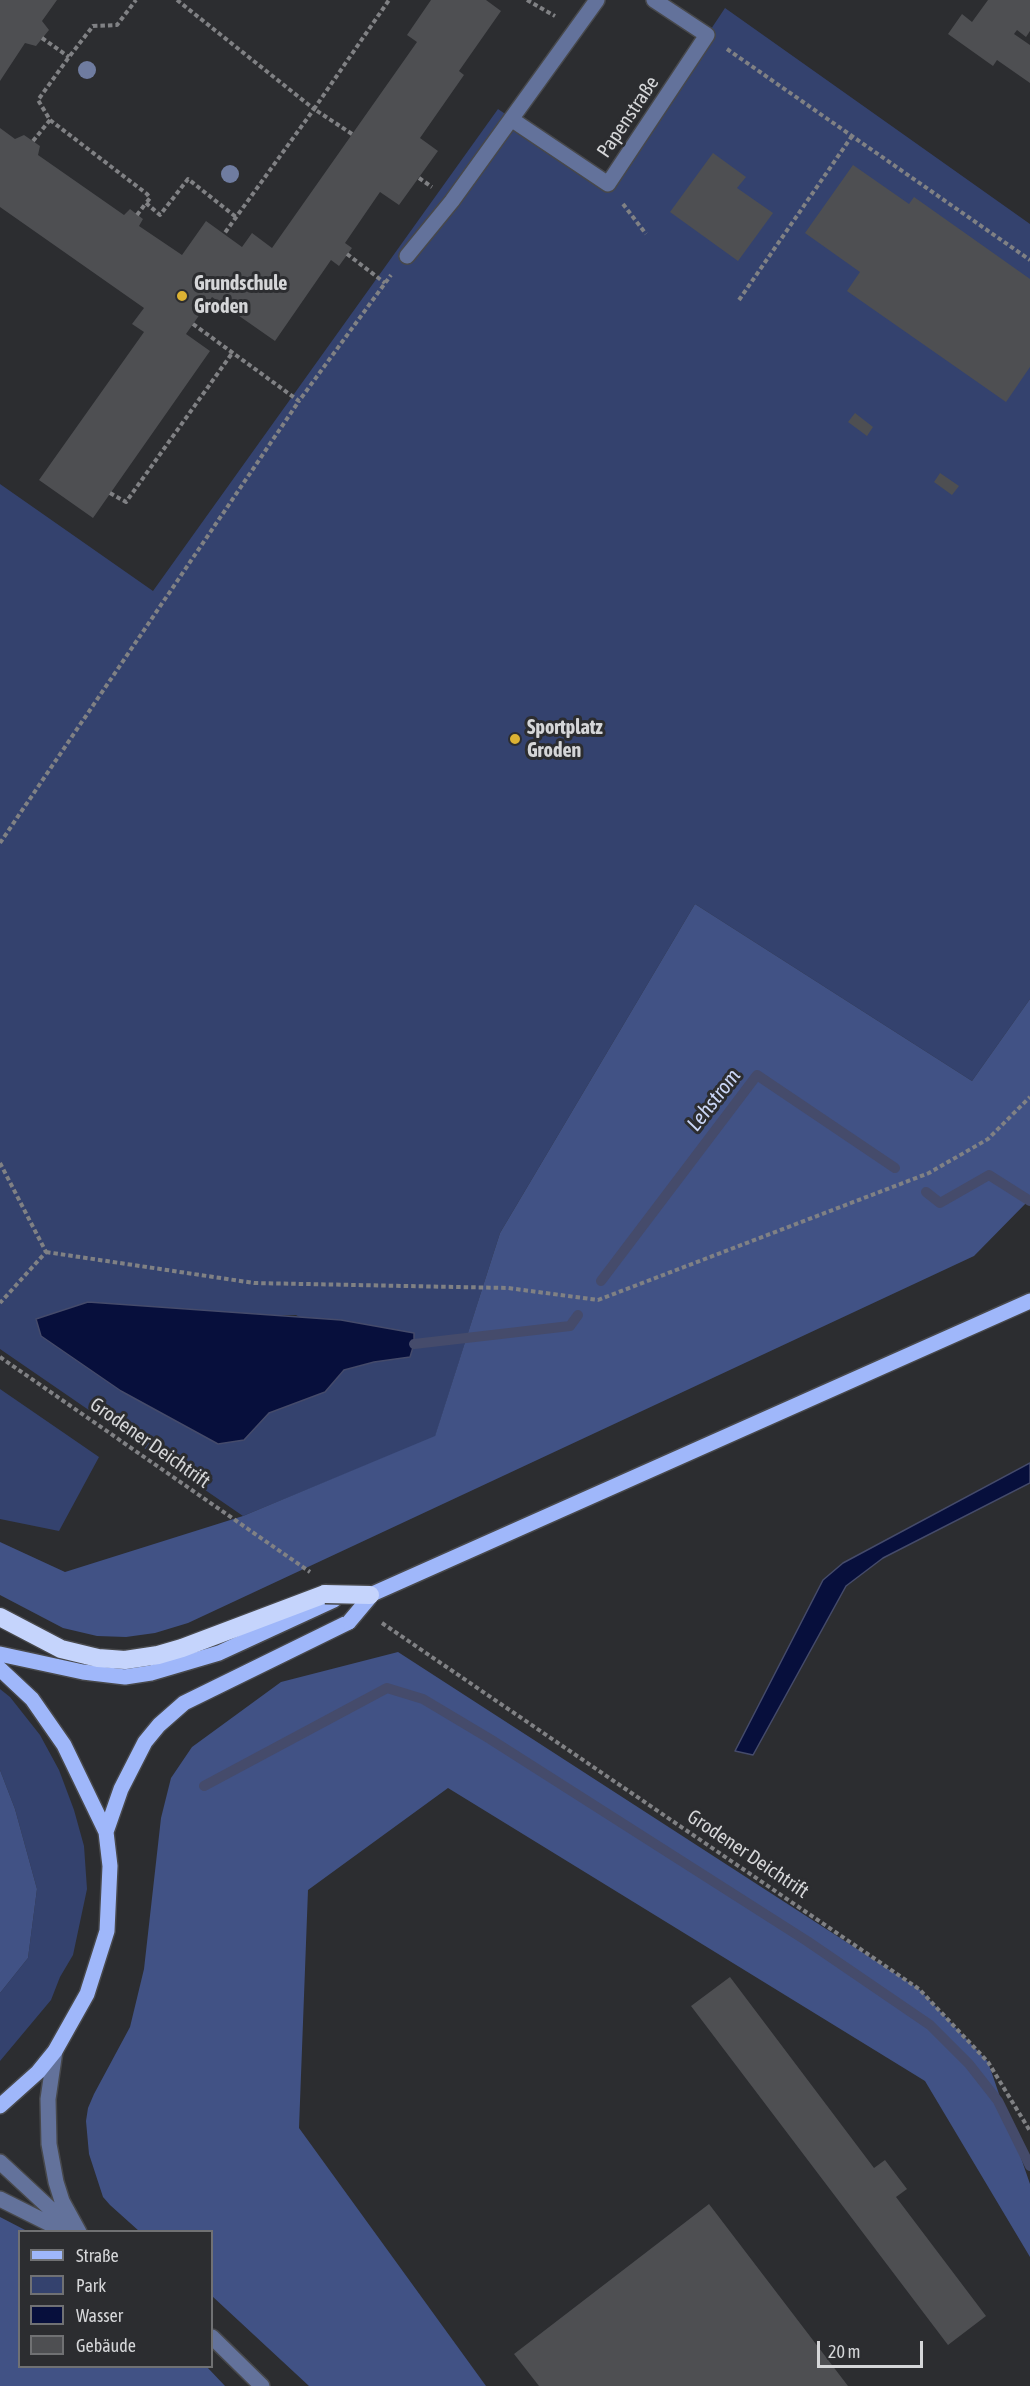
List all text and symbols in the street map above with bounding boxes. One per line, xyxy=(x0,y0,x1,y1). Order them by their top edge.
street label: Papenstraße xyxy=(592,72,664,162)
place label: Grundschule Groden xyxy=(194,272,287,319)
marker: Grundschule Groden xyxy=(175,289,189,303)
place label: Sportplatz Groden xyxy=(527,716,603,763)
marker: Sportplatz Groden xyxy=(508,732,522,746)
water label: Lehstrom xyxy=(682,1064,746,1136)
street label: Grodener Deichtrift xyxy=(85,1393,215,1493)
street label: Grodener Deichtrift xyxy=(683,1805,813,1903)
legend xyxy=(18,2230,213,2368)
text: Straße xyxy=(76,2245,119,2266)
text: Park xyxy=(76,2275,106,2296)
text: Wasser xyxy=(76,2305,123,2326)
scale bar xyxy=(820,2329,926,2367)
text: Gebäude xyxy=(76,2335,136,2356)
text: 20 m xyxy=(828,2341,860,2362)

